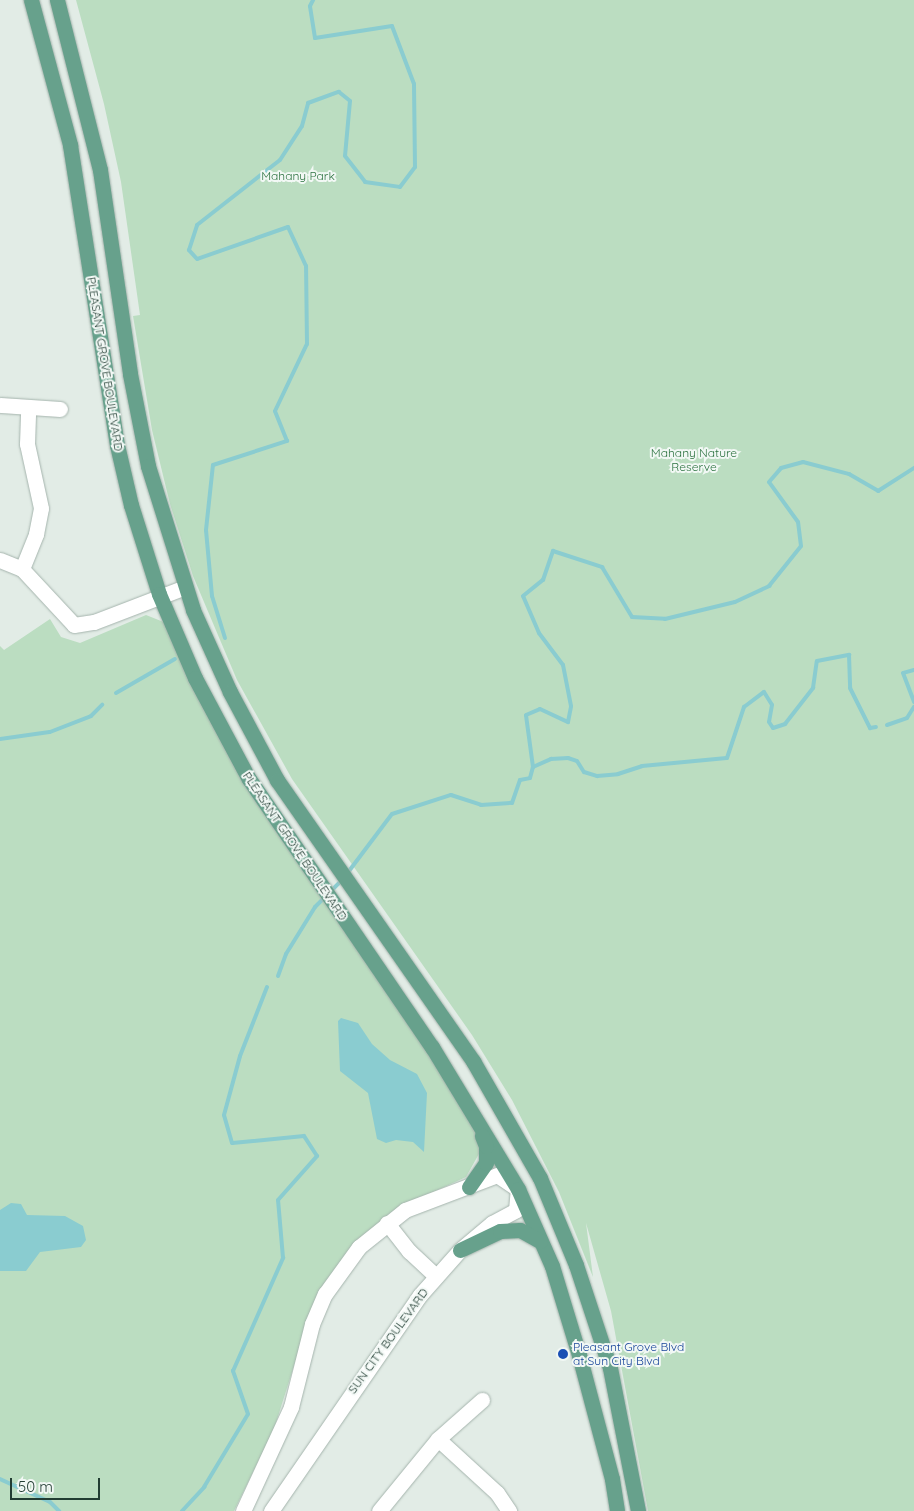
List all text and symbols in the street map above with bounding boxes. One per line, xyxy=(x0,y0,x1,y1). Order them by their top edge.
park label: Mahany Park xyxy=(261,169,335,183)
street label: PLEASANT GROVE BOULEVARD xyxy=(84,276,126,452)
park label: Mahany Nature Reserve xyxy=(651,446,737,474)
street label: PLEASANT GROVE BOULEVARD xyxy=(240,769,350,923)
street label: SUN CITY BOULEVARD xyxy=(345,1286,431,1396)
place label: Pleasant Grove Blvd at Sun City Blvd xyxy=(573,1340,684,1368)
marker: Pleasant Grove Blvd at Sun City Blvd xyxy=(557,1348,569,1360)
scale bar xyxy=(12,1468,102,1500)
text: 50 m xyxy=(18,1477,53,1496)

